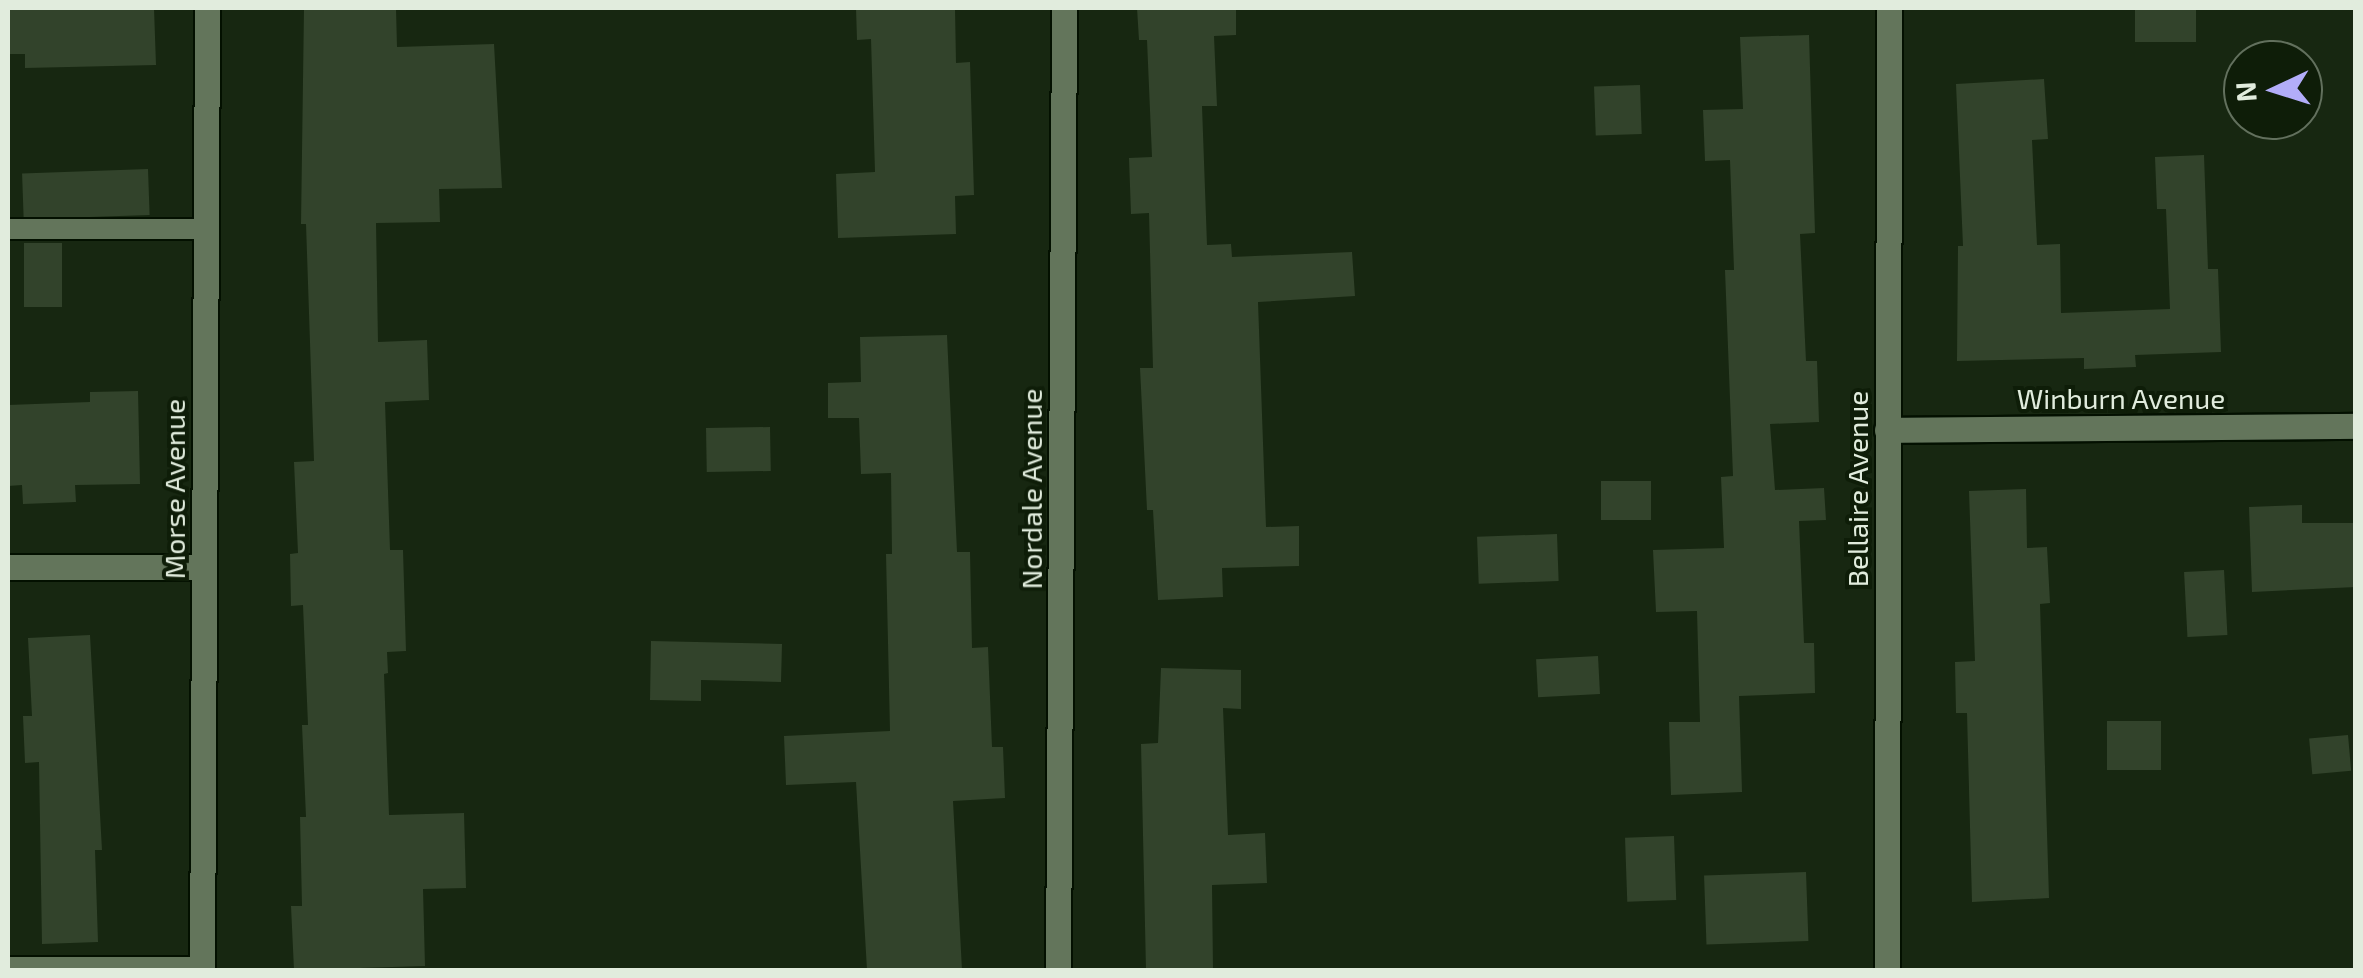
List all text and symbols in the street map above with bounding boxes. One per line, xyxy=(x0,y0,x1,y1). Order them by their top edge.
north arrow xyxy=(2223,40,2323,140)
text: N xyxy=(2227,81,2263,103)
street label: Winburn Avenue xyxy=(2016,381,2226,415)
street label: Nordale Avenue xyxy=(1014,388,1048,590)
street label: Bellaire Avenue xyxy=(1840,390,1874,588)
street label: Morse Avenue xyxy=(157,398,191,580)

